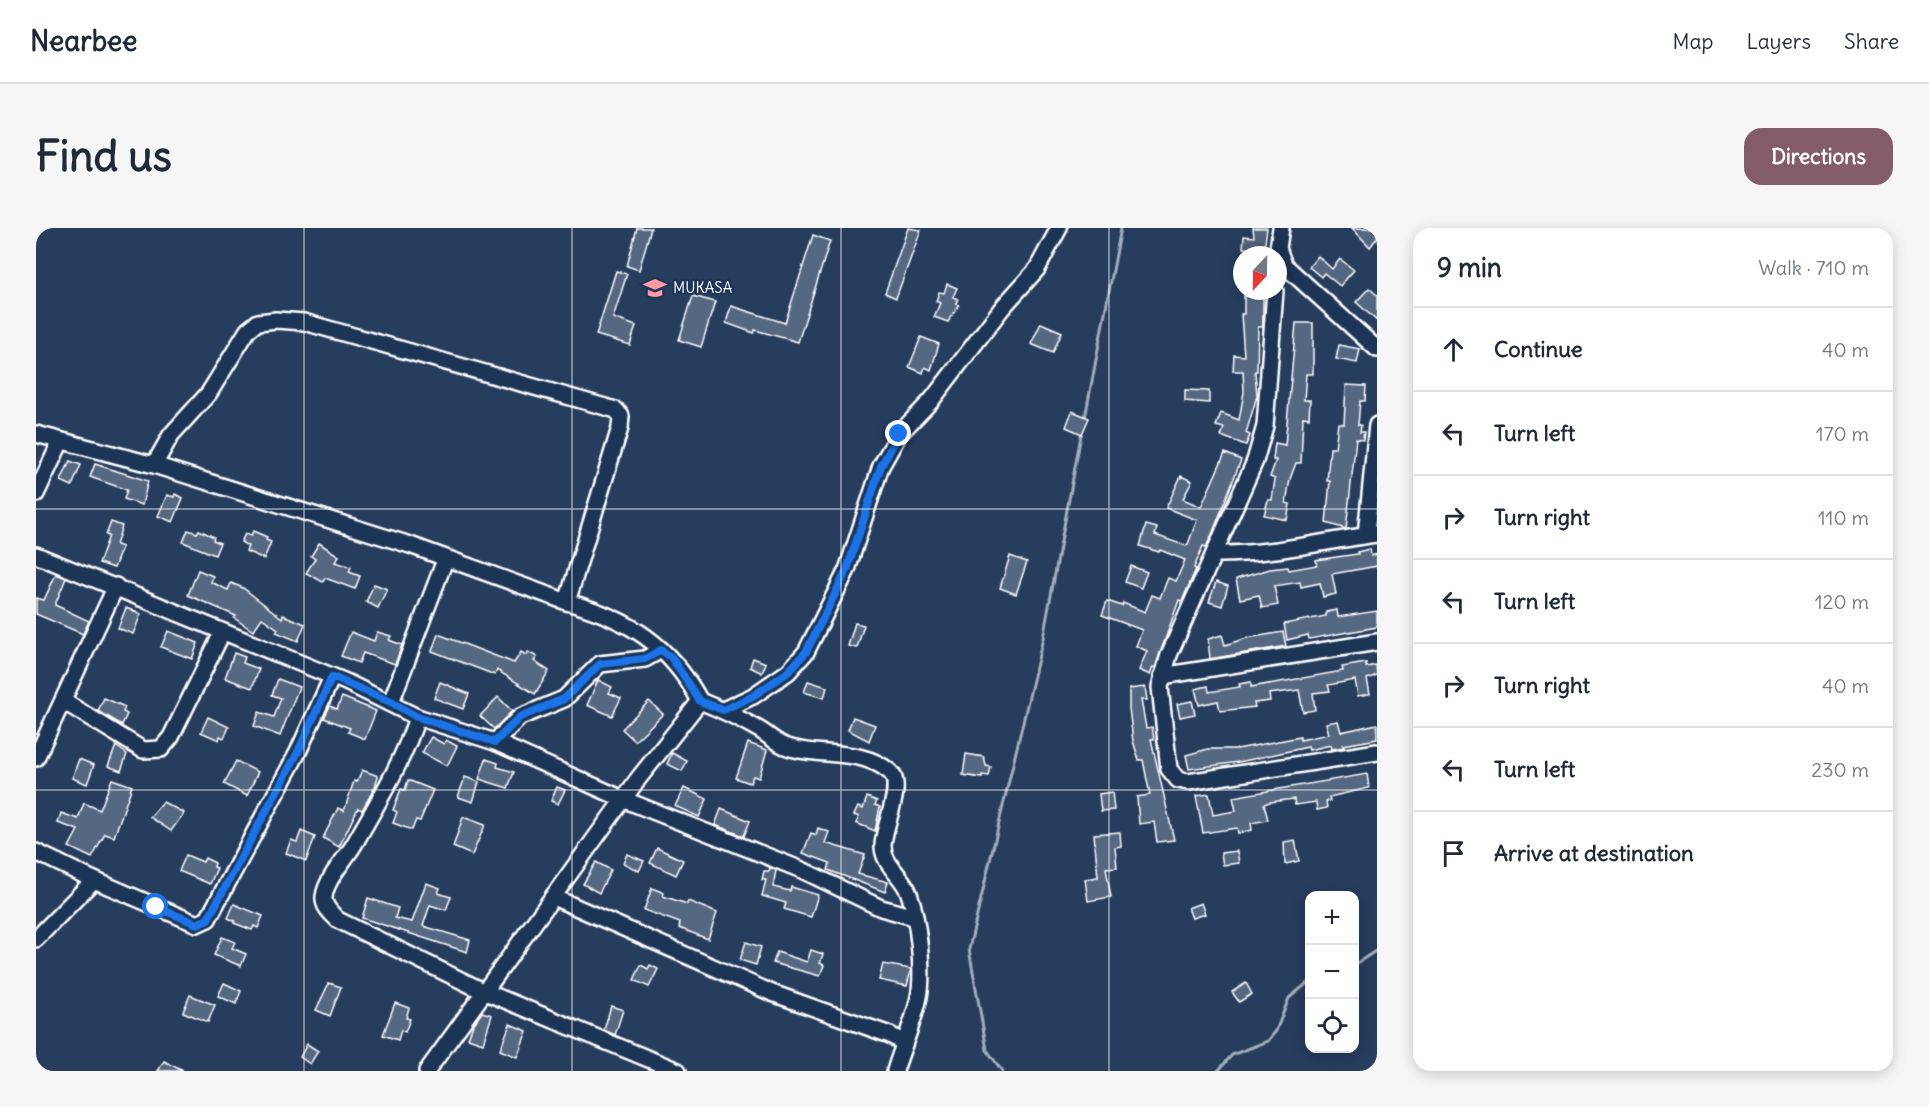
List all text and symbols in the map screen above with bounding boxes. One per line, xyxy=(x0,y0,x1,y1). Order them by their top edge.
text: Nearbee xyxy=(30,23,137,59)
text: Map xyxy=(1673,28,1713,55)
text: Layers xyxy=(1746,28,1811,55)
text: Share xyxy=(1844,28,1899,55)
button: Directions xyxy=(1744,128,1893,185)
text: Find us xyxy=(36,130,172,182)
north arrow xyxy=(1233,246,1287,300)
text: 9 min xyxy=(1437,251,1502,284)
text: Walk · 710 m xyxy=(1758,255,1869,280)
school or university icon: MUKASA xyxy=(642,275,668,301)
place label: MUKASA xyxy=(673,278,733,297)
icon: ahead xyxy=(1437,333,1470,366)
text: Continue xyxy=(1494,335,1583,363)
text: 40 m xyxy=(1822,337,1869,362)
icon: left xyxy=(1437,417,1470,450)
text: Turn left xyxy=(1494,419,1575,447)
route end xyxy=(885,420,911,446)
text: 170 m xyxy=(1816,421,1869,446)
icon: right xyxy=(1437,501,1470,534)
text: Turn right xyxy=(1494,503,1590,531)
text: 110 m xyxy=(1818,505,1869,530)
icon: left xyxy=(1437,585,1470,618)
text: Turn left xyxy=(1494,587,1575,615)
text: 120 m xyxy=(1815,589,1869,614)
icon: right xyxy=(1437,669,1470,702)
text: Turn right xyxy=(1494,671,1590,699)
text: 40 m xyxy=(1822,673,1869,698)
icon: left xyxy=(1437,753,1470,786)
text: Turn left xyxy=(1494,755,1575,783)
text: 230 m xyxy=(1811,757,1869,782)
icon: arrive xyxy=(1437,837,1470,870)
text: Arrive at destination xyxy=(1494,839,1694,867)
map controls xyxy=(1305,891,1359,1053)
button: + xyxy=(1305,891,1359,945)
route start xyxy=(142,893,168,919)
button: − xyxy=(1305,945,1359,999)
button: locate xyxy=(1305,999,1359,1053)

